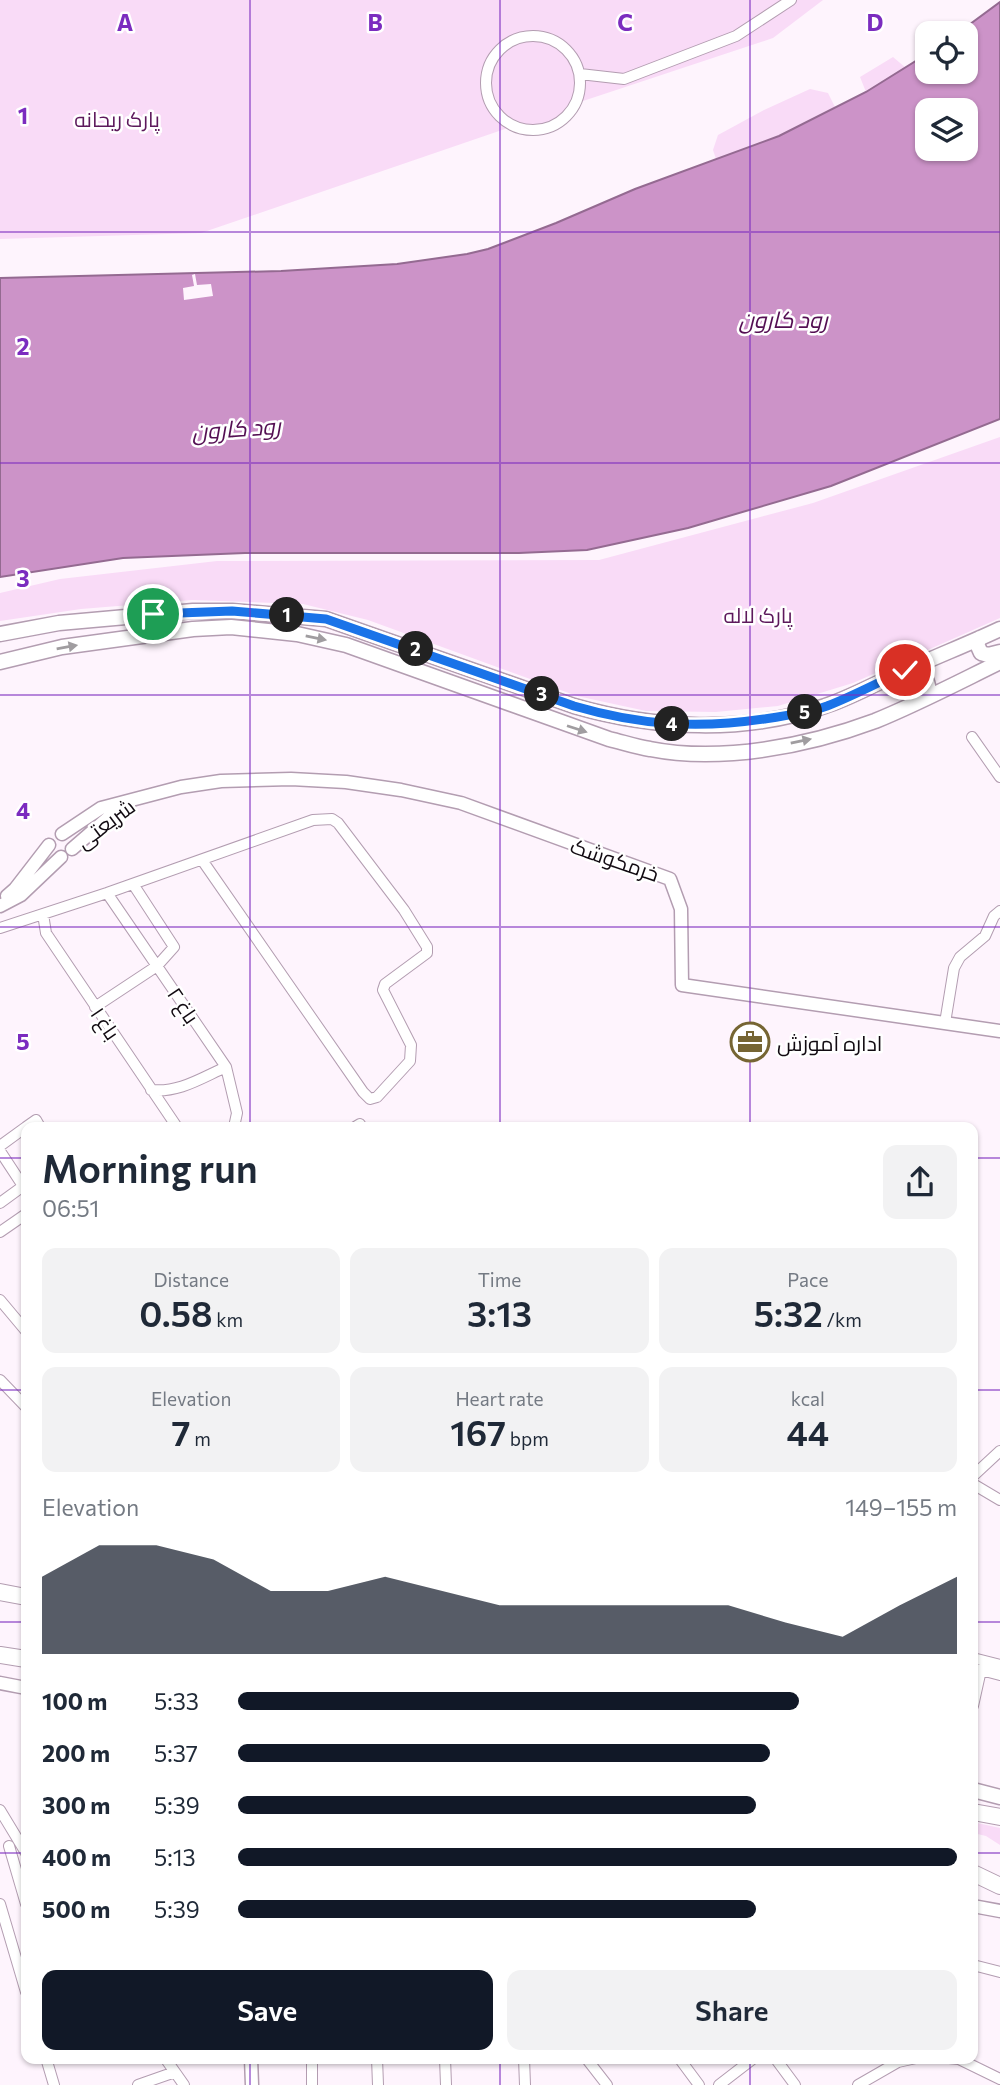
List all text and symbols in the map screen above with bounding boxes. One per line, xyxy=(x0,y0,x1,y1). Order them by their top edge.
text: A xyxy=(117,8,134,36)
text: B xyxy=(367,8,383,36)
text: C xyxy=(617,8,633,36)
text: D xyxy=(867,8,884,36)
map controls xyxy=(915,21,978,161)
button: locate xyxy=(915,21,978,84)
button: layers xyxy=(915,98,978,161)
text: 1 xyxy=(18,101,28,129)
park label: پارک ریحانه xyxy=(74,106,160,134)
water label: رود کارون xyxy=(738,305,830,334)
text: 2 xyxy=(16,332,30,360)
water label: رود کارون xyxy=(191,411,283,446)
text: 3 xyxy=(16,564,30,592)
pin xyxy=(123,584,183,644)
icon: arrive xyxy=(134,595,172,633)
pin: 1 xyxy=(270,598,304,632)
park label: پارک لاله xyxy=(723,602,793,630)
text: 1 xyxy=(282,603,291,626)
pin: 2 xyxy=(398,632,434,666)
one-way arrow xyxy=(305,633,327,644)
text: 2 xyxy=(410,637,421,660)
pin xyxy=(875,640,935,700)
one-way arrow xyxy=(56,641,78,652)
icon: check xyxy=(886,651,924,689)
pin: 3 xyxy=(524,676,560,712)
text: 3 xyxy=(536,682,547,705)
pin: 5 xyxy=(788,694,822,730)
text: 5 xyxy=(799,700,810,723)
pin: 4 xyxy=(654,706,690,742)
text: 4 xyxy=(666,712,677,735)
one-way arrow xyxy=(567,724,588,735)
one-way arrow xyxy=(790,736,812,747)
street label: شریعتی xyxy=(71,793,140,855)
text: 4 xyxy=(16,796,30,824)
street label: خرمکوشک xyxy=(567,832,663,887)
street label: باغ ۲ xyxy=(160,982,205,1030)
street label: باغ ۱ xyxy=(84,1002,126,1046)
office icon: اداره آموزش xyxy=(729,1021,771,1063)
text: 5 xyxy=(16,1027,30,1055)
place label: اداره آموزش xyxy=(777,1030,882,1057)
text: Morning run xyxy=(42,1144,258,1191)
button: share xyxy=(883,1145,957,1219)
text: 06:51 xyxy=(42,1194,99,1222)
text: Distance xyxy=(153,1268,229,1291)
text: Time xyxy=(478,1268,521,1291)
text: Pace xyxy=(787,1268,828,1291)
text: 0.58 xyxy=(139,1291,213,1334)
text: 3:13 xyxy=(467,1291,532,1334)
text: 5:32 xyxy=(754,1291,823,1334)
text: km xyxy=(213,1308,243,1331)
text: /km xyxy=(823,1308,862,1331)
text: Elevation xyxy=(151,1387,231,1410)
text: Heart rate xyxy=(455,1387,544,1410)
text: kcal xyxy=(791,1387,825,1410)
text: 7 xyxy=(172,1410,191,1453)
text: 167 xyxy=(450,1410,506,1453)
text: 44 xyxy=(787,1410,829,1453)
text: m xyxy=(191,1427,211,1450)
text: bpm xyxy=(506,1427,549,1450)
text: Elevation xyxy=(42,1493,139,1521)
text: 149–155 m xyxy=(845,1493,957,1521)
text: 100 m xyxy=(42,1687,107,1715)
text: 5:33 xyxy=(154,1687,199,1715)
text: 200 m xyxy=(42,1739,110,1767)
text: 5:37 xyxy=(154,1739,198,1767)
text: 300 m xyxy=(42,1791,110,1819)
text: 5:39 xyxy=(154,1791,200,1819)
text: 400 m xyxy=(42,1843,111,1871)
text: 5:13 xyxy=(154,1843,196,1871)
text: 500 m xyxy=(42,1895,110,1923)
text: 5:39 xyxy=(154,1895,200,1923)
button: Save xyxy=(42,1970,493,2050)
button: Share xyxy=(507,1970,957,2050)

